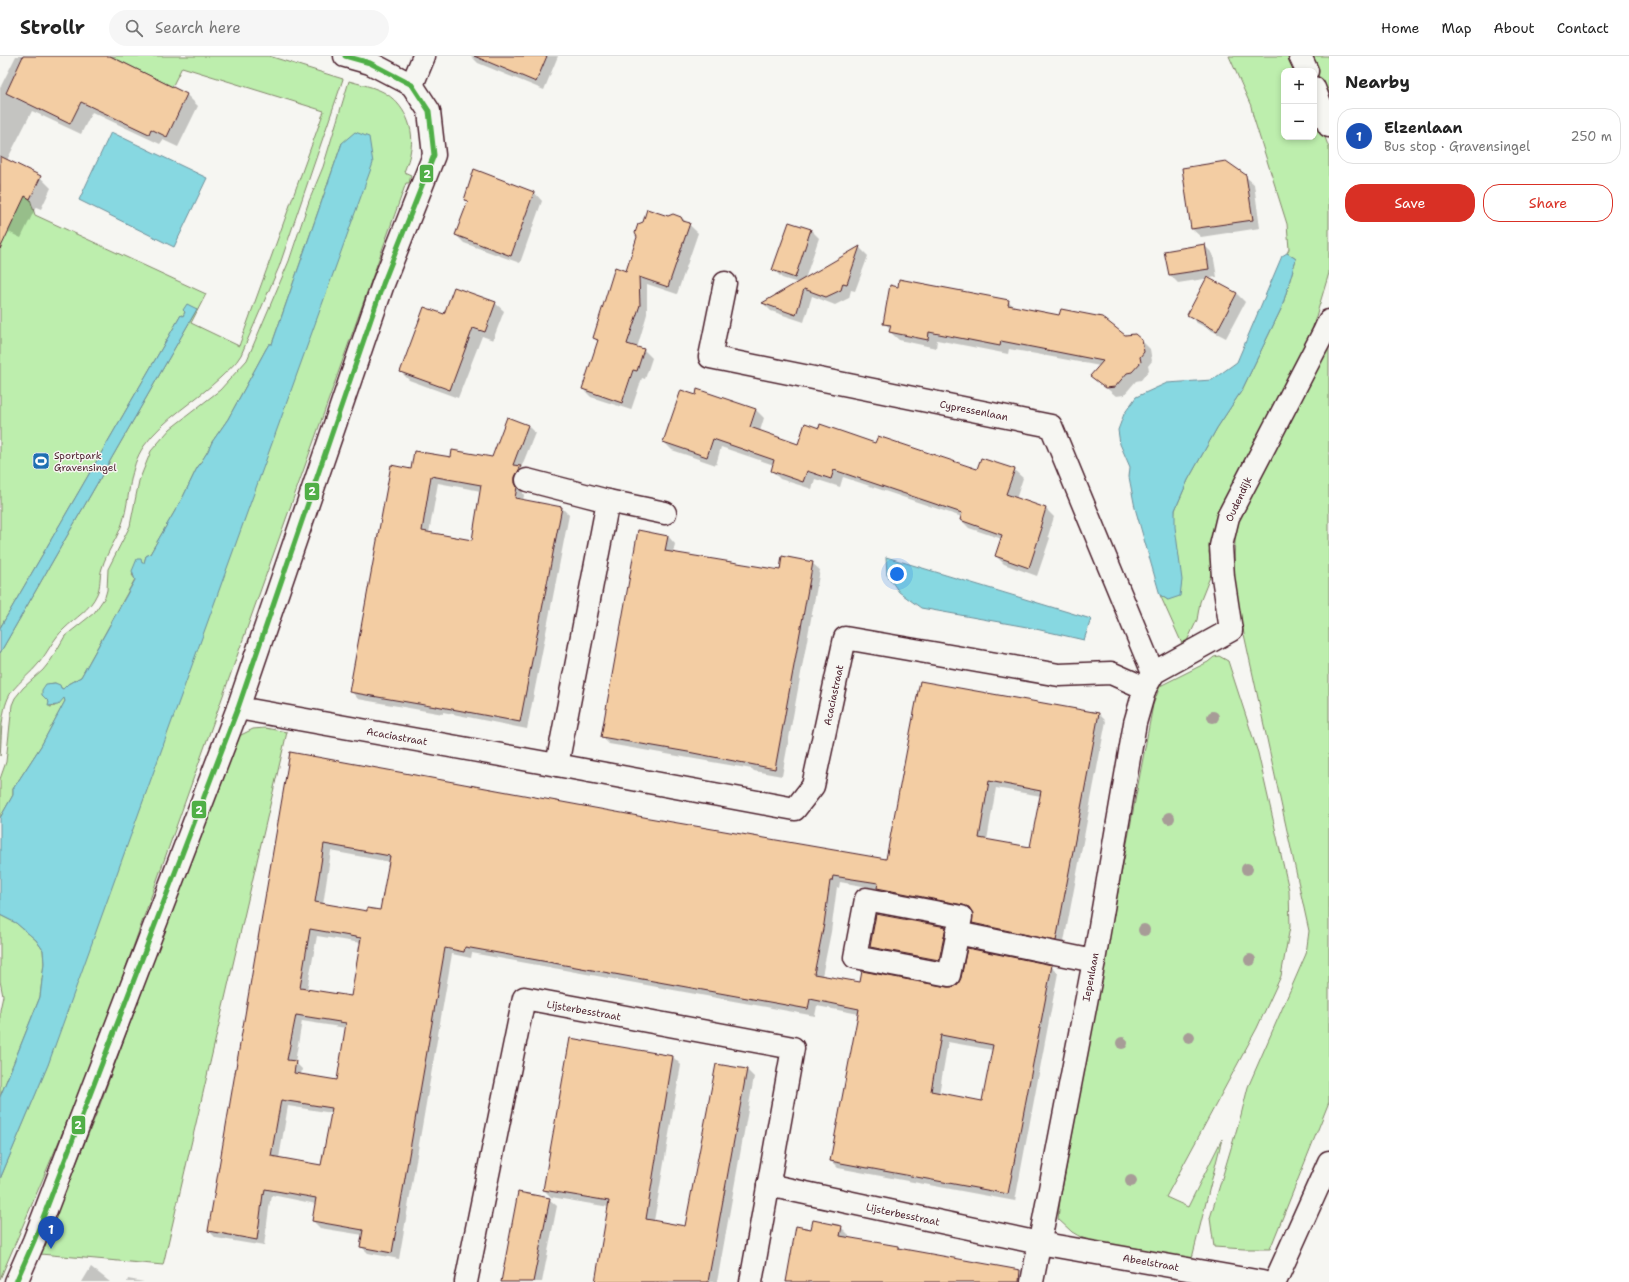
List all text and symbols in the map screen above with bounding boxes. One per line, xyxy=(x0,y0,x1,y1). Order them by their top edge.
search box xyxy=(109,10,389,46)
text: Strollr xyxy=(20,15,85,40)
icon: search xyxy=(123,17,145,39)
text: Search here xyxy=(155,18,241,38)
text: Home xyxy=(1381,19,1420,37)
text: Map xyxy=(1442,19,1472,37)
text: About xyxy=(1494,19,1535,37)
text: Contact xyxy=(1557,19,1609,37)
map controls xyxy=(1281,68,1317,140)
button: + xyxy=(1281,68,1317,104)
text: Nearby xyxy=(1345,71,1410,93)
button: − xyxy=(1281,104,1317,140)
text: Elzenlaan xyxy=(1384,118,1462,138)
text: 1 xyxy=(1356,128,1362,145)
text: 250 m xyxy=(1571,128,1612,145)
text: Bus stop · Gravensingel xyxy=(1384,138,1530,155)
line badge: 2 xyxy=(419,164,434,183)
text: 2 xyxy=(423,167,431,182)
button: Save xyxy=(1345,184,1475,222)
button: Share xyxy=(1483,184,1613,222)
street label: Cypressenlaan xyxy=(939,397,1009,424)
place label: Sportpark Gravensingel xyxy=(54,449,116,474)
sports icon: Sportpark Gravensingel xyxy=(31,451,51,471)
street label: Oudendijk xyxy=(1222,474,1255,524)
line badge: 2 xyxy=(304,482,320,501)
text: 2 xyxy=(308,484,316,499)
your location xyxy=(887,564,907,584)
street label: Acaciastraat xyxy=(821,664,846,727)
street label: Acaciastraat xyxy=(365,725,428,748)
line badge: 2 xyxy=(191,800,207,819)
text: 2 xyxy=(195,803,203,818)
street label: Iepenlaan xyxy=(1079,952,1102,1003)
street label: Lijsterbesstraat xyxy=(546,998,622,1023)
line badge: 2 xyxy=(71,1115,86,1135)
text: 2 xyxy=(74,1118,82,1133)
street label: Lijsterbesstraat xyxy=(865,1200,941,1229)
pin: 1 xyxy=(38,1216,64,1249)
street label: Abeelstraat xyxy=(1122,1251,1180,1274)

